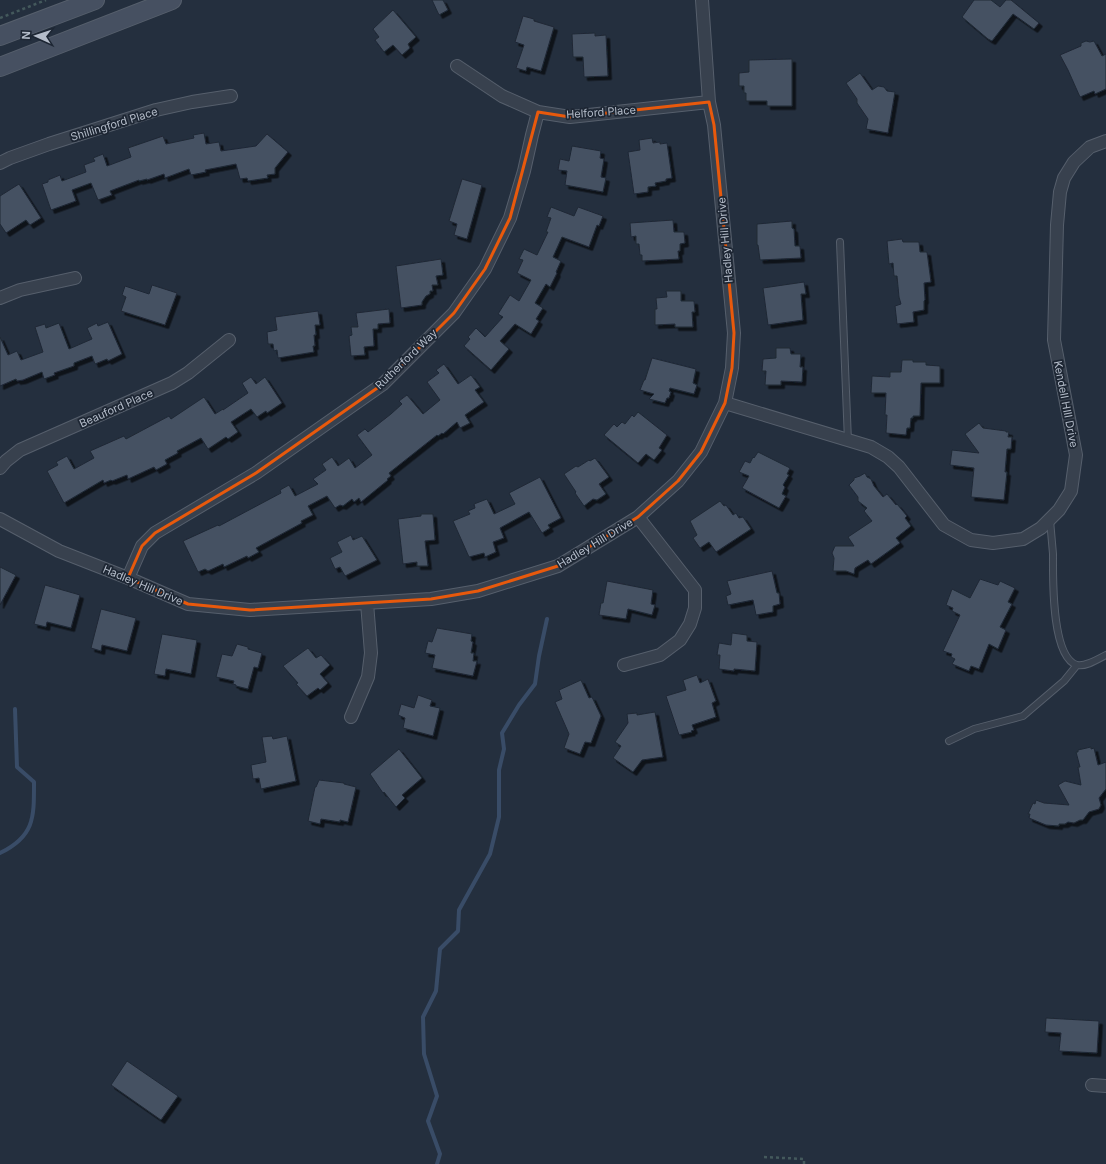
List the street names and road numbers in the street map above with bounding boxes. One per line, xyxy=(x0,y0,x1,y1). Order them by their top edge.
street label: Helford Place xyxy=(566,103,636,121)
street label: Shillingford Place xyxy=(69,104,159,144)
street label: Hadley Hill Drive xyxy=(714,197,736,283)
street label: Rutherford Way xyxy=(372,326,440,392)
street label: Kendell HIll Drive xyxy=(1051,359,1081,449)
street label: Beauford Place xyxy=(77,386,155,430)
street label: Hadley Hill Drive xyxy=(555,515,635,571)
street label: Hadley Hill Drive xyxy=(101,562,185,608)

